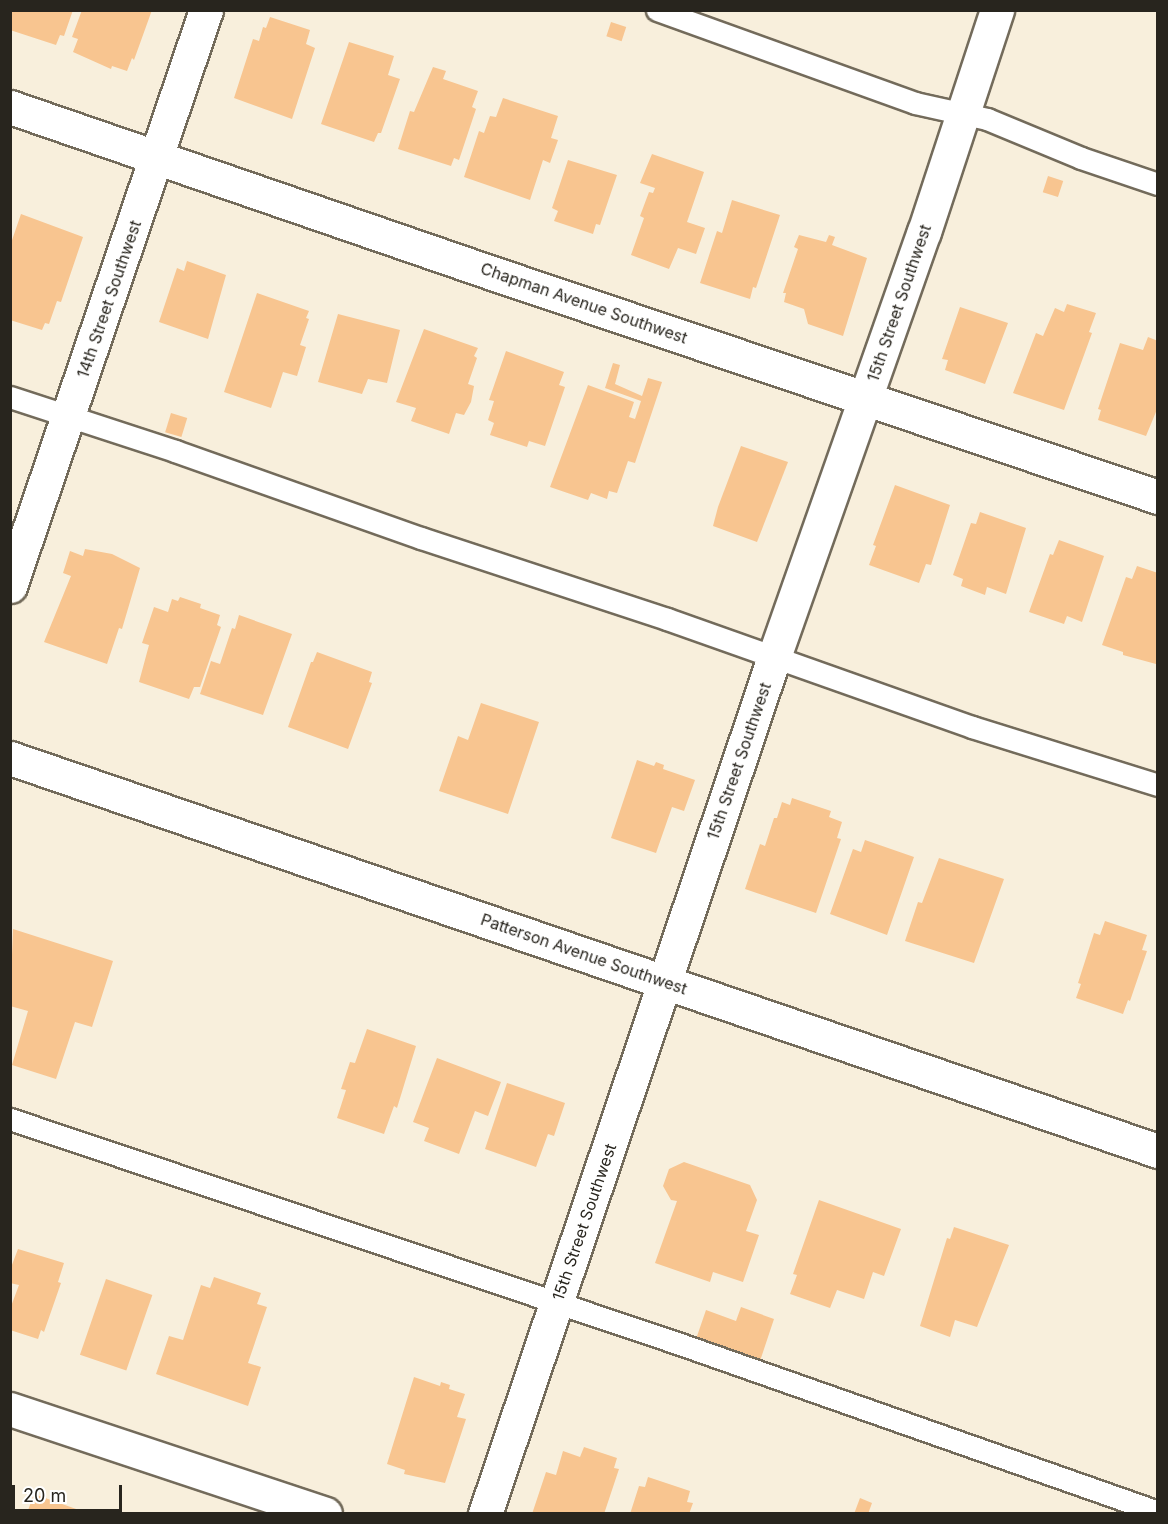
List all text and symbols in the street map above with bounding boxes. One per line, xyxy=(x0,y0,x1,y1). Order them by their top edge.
street label: 14th Street Southwest xyxy=(73,218,145,380)
street label: 15th Street Southwest xyxy=(863,222,935,384)
street label: Chapman Avenue Southwest xyxy=(478,259,690,347)
street label: 15th Street Southwest xyxy=(703,680,775,842)
street label: Patterson Avenue Southwest xyxy=(478,910,690,998)
street label: 15th Street Southwest xyxy=(548,1141,620,1303)
scale bar xyxy=(15,1473,124,1511)
text: 20 m xyxy=(23,1485,66,1506)

